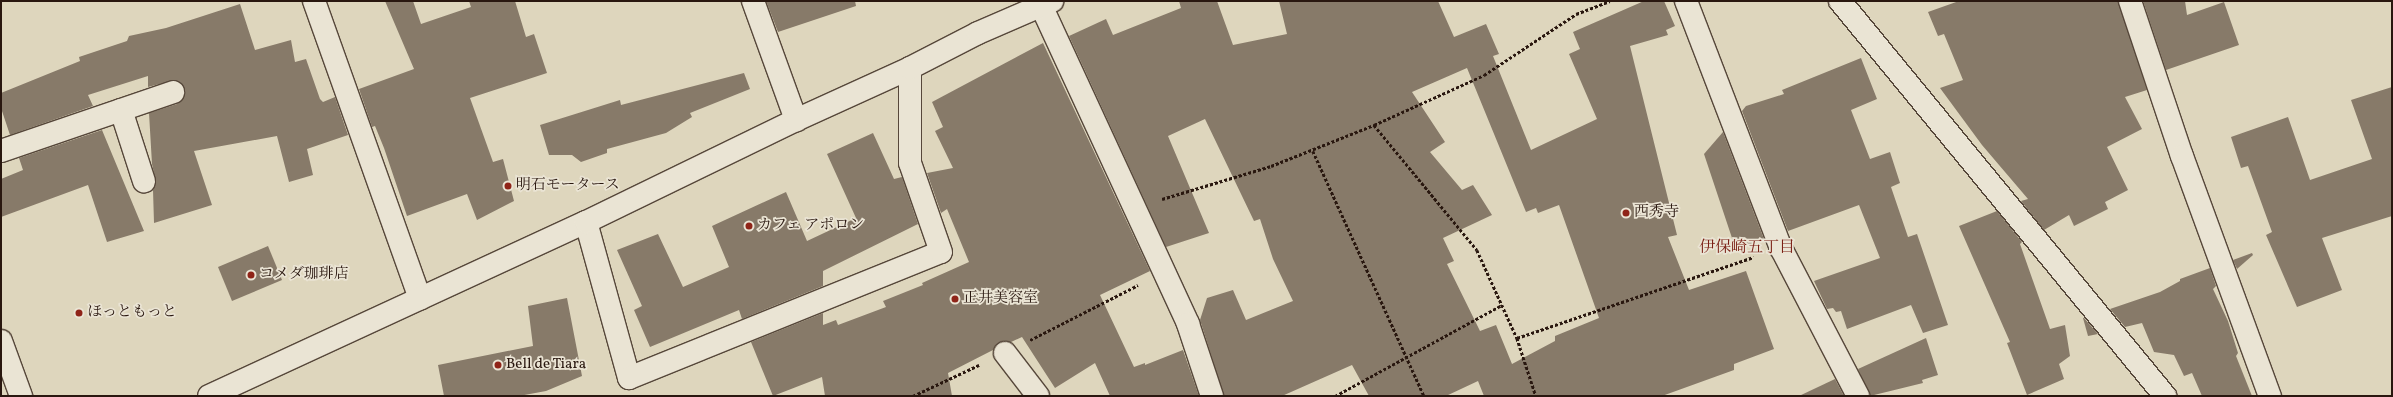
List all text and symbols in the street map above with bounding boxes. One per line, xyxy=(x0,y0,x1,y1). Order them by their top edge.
place label: 明石モータース xyxy=(516,177,620,195)
marker: 明石モータース xyxy=(503,181,513,191)
place label: 西秀寺 xyxy=(1634,204,1679,222)
marker: 西秀寺 xyxy=(1621,208,1631,218)
place label: カフェ アポロン xyxy=(757,217,865,235)
marker: カフェ アポロン xyxy=(744,221,754,231)
district label: 伊保崎五丁目 xyxy=(1699,238,1795,258)
place label: コメダ珈琲店 xyxy=(259,266,349,284)
marker: コメダ珈琲店 xyxy=(246,270,256,280)
place label: 正井美容室 xyxy=(963,290,1038,308)
marker: 正井美容室 xyxy=(950,294,960,304)
place label: ほっともっと xyxy=(87,304,177,322)
marker: ほっともっと xyxy=(74,308,84,318)
place label: Bell de Tiara xyxy=(506,356,587,374)
marker: Bell de Tiara xyxy=(493,360,503,370)

